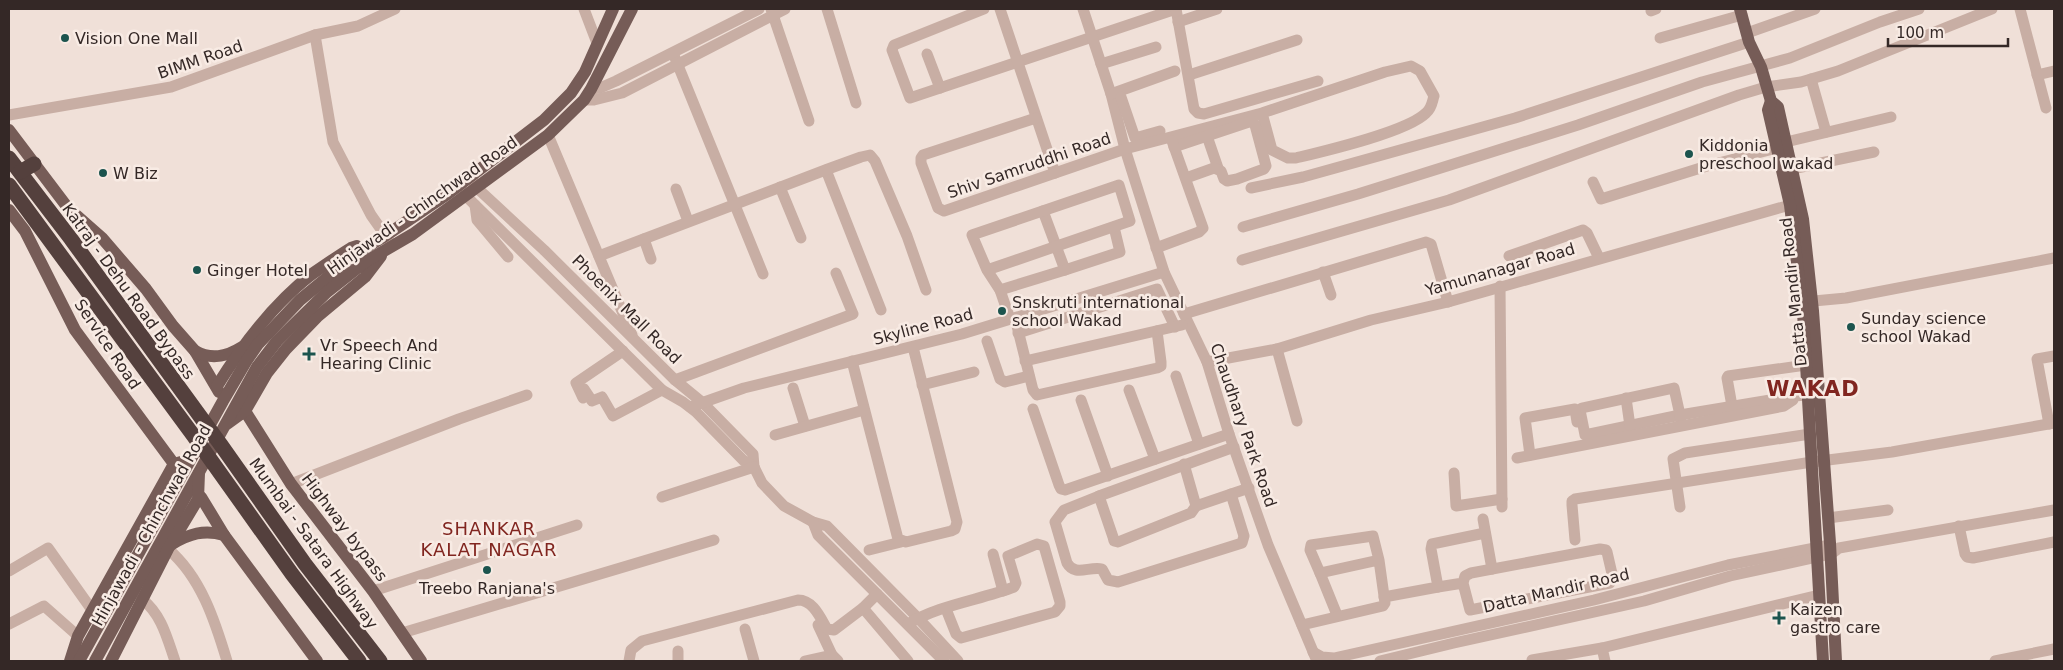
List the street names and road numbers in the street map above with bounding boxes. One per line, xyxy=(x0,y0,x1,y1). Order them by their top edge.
street label: BIMM Road xyxy=(155,36,245,83)
street label: Shiv Samruddhi Road xyxy=(945,129,1113,202)
street label: Hinjawadi - Chinchwad Road xyxy=(324,132,521,278)
street label: Katraj - Dehu Road Bypass xyxy=(58,200,199,383)
street label: Datta Mandir Road xyxy=(1776,216,1811,367)
street label: Yamunanagar Road xyxy=(1422,239,1577,300)
street label: Phoenix Mall Road xyxy=(568,251,685,368)
street label: Service Road xyxy=(71,296,145,393)
street label: Skyline Road xyxy=(871,304,975,349)
street label: Chaudhary Park Road xyxy=(1206,341,1281,510)
street label: Hinjawadi - Chinchwad Road xyxy=(88,421,215,629)
street label: Mumbai - Satara Highway xyxy=(245,454,382,632)
street label: Highway bypass xyxy=(298,469,391,585)
street label: Datta Mandir Road xyxy=(1481,564,1631,617)

